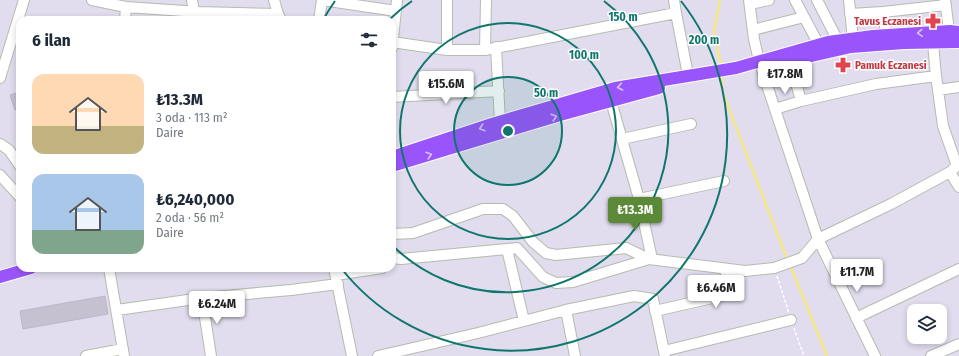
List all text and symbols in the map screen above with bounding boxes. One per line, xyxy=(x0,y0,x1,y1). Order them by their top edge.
text: 150 m xyxy=(608,10,638,24)
pharmacy icon: Tavus Eczanesi xyxy=(924,12,942,30)
place label: Tavus Eczanesi xyxy=(854,15,921,28)
icon: filters xyxy=(358,29,380,51)
one-way arrow xyxy=(917,29,923,38)
text: 6 ilan xyxy=(32,30,71,51)
text: 200 m xyxy=(688,33,719,47)
text: 100 m xyxy=(569,48,599,62)
pharmacy icon: Pamuk Eczanesi xyxy=(834,56,852,74)
place label: Pamuk Eczanesi xyxy=(855,59,927,72)
pin: ₺17.8M xyxy=(752,61,818,95)
text: ₺17.8M xyxy=(767,66,803,81)
pin: ₺15.6M xyxy=(413,71,479,105)
text: ₺15.6M xyxy=(428,76,464,91)
one-way arrow xyxy=(617,83,624,91)
text: 50 m xyxy=(534,86,558,100)
text: ₺13.3M xyxy=(156,89,203,110)
icon: home xyxy=(64,90,112,138)
text: 3 oda · 113 m² xyxy=(156,110,227,125)
one-way arrow xyxy=(550,113,557,122)
one-way arrow xyxy=(479,123,486,131)
centre of rings xyxy=(501,124,515,138)
text: Daire xyxy=(156,125,184,140)
one-way arrow xyxy=(426,151,433,160)
text: ₺6,240,000 xyxy=(156,189,235,210)
icon: home xyxy=(64,190,112,238)
pin: ₺13.3M xyxy=(602,197,668,231)
text: ₺13.3M xyxy=(617,202,653,217)
text: 2 oda · 56 m² xyxy=(156,210,224,225)
text: Daire xyxy=(156,225,184,240)
pin: ₺11.7M xyxy=(824,259,890,293)
text: ₺11.7M xyxy=(840,264,874,279)
pin: ₺6.46M xyxy=(683,275,749,309)
text: ₺6.46M xyxy=(696,280,736,295)
pin: ₺6.24M xyxy=(184,291,250,325)
text: ₺6.24M xyxy=(198,296,236,311)
map controls xyxy=(907,304,947,344)
button: layers xyxy=(907,304,947,344)

